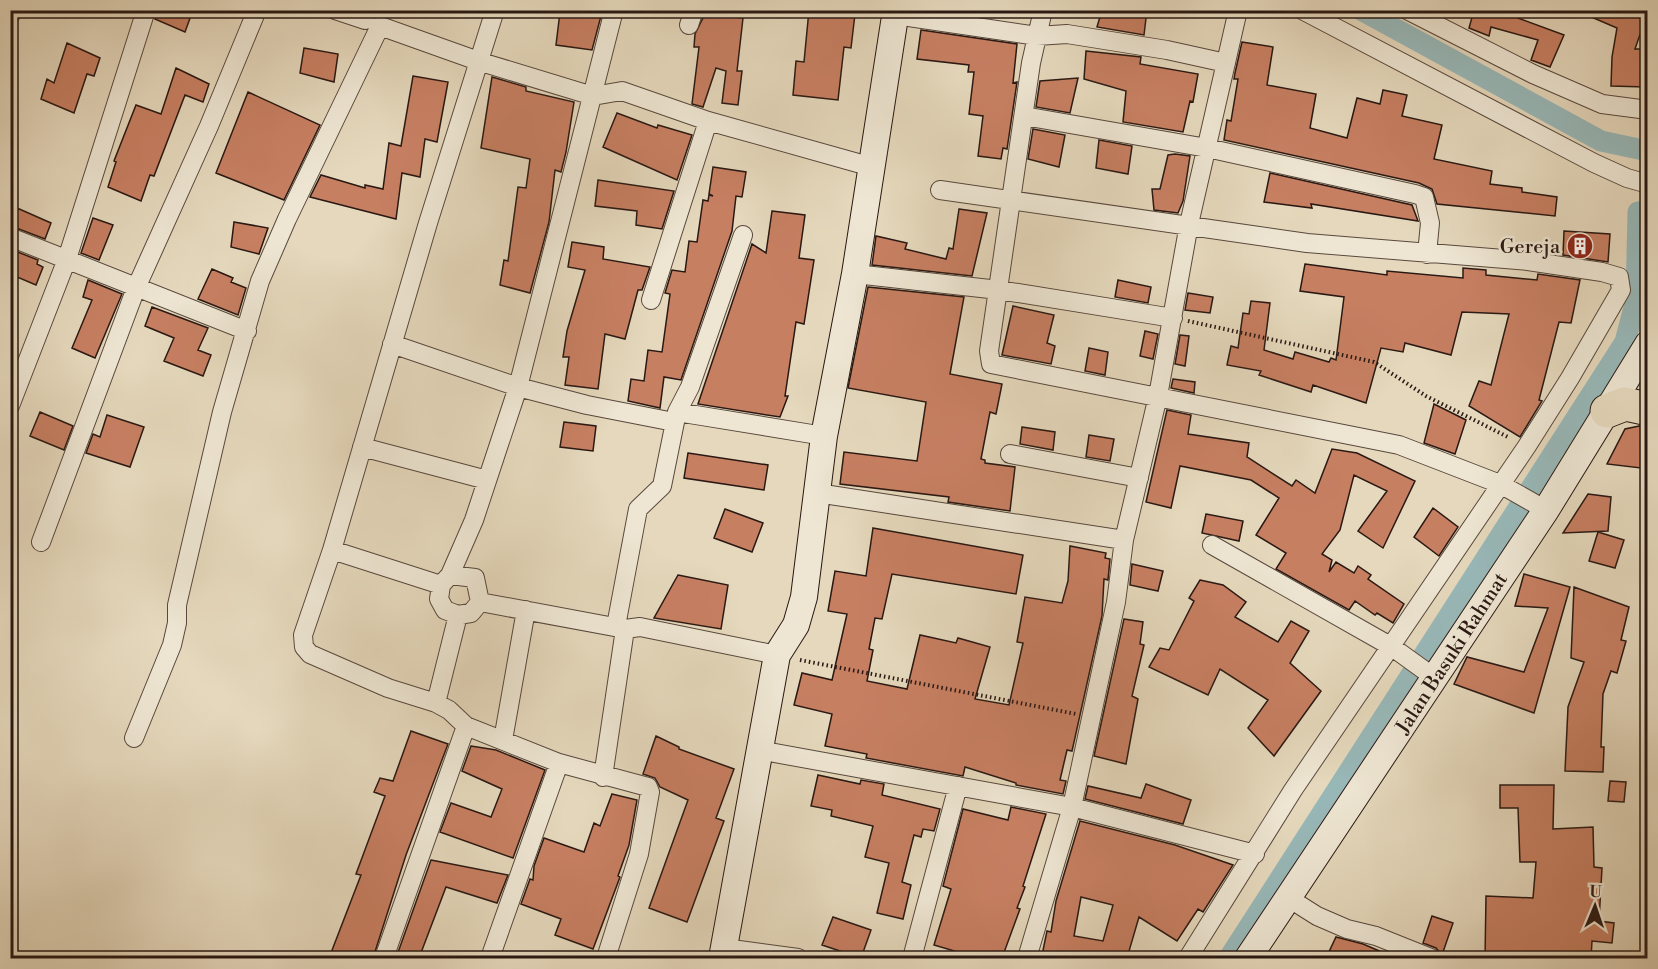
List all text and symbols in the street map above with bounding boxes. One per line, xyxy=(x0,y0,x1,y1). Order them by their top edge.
building icon: Gereja xyxy=(1565,231,1595,261)
place label: Gereja xyxy=(1500,235,1561,260)
street label: Jalan Basuki Rahmat xyxy=(1390,568,1514,740)
north arrow xyxy=(1565,876,1625,936)
text: U xyxy=(1589,882,1603,902)

